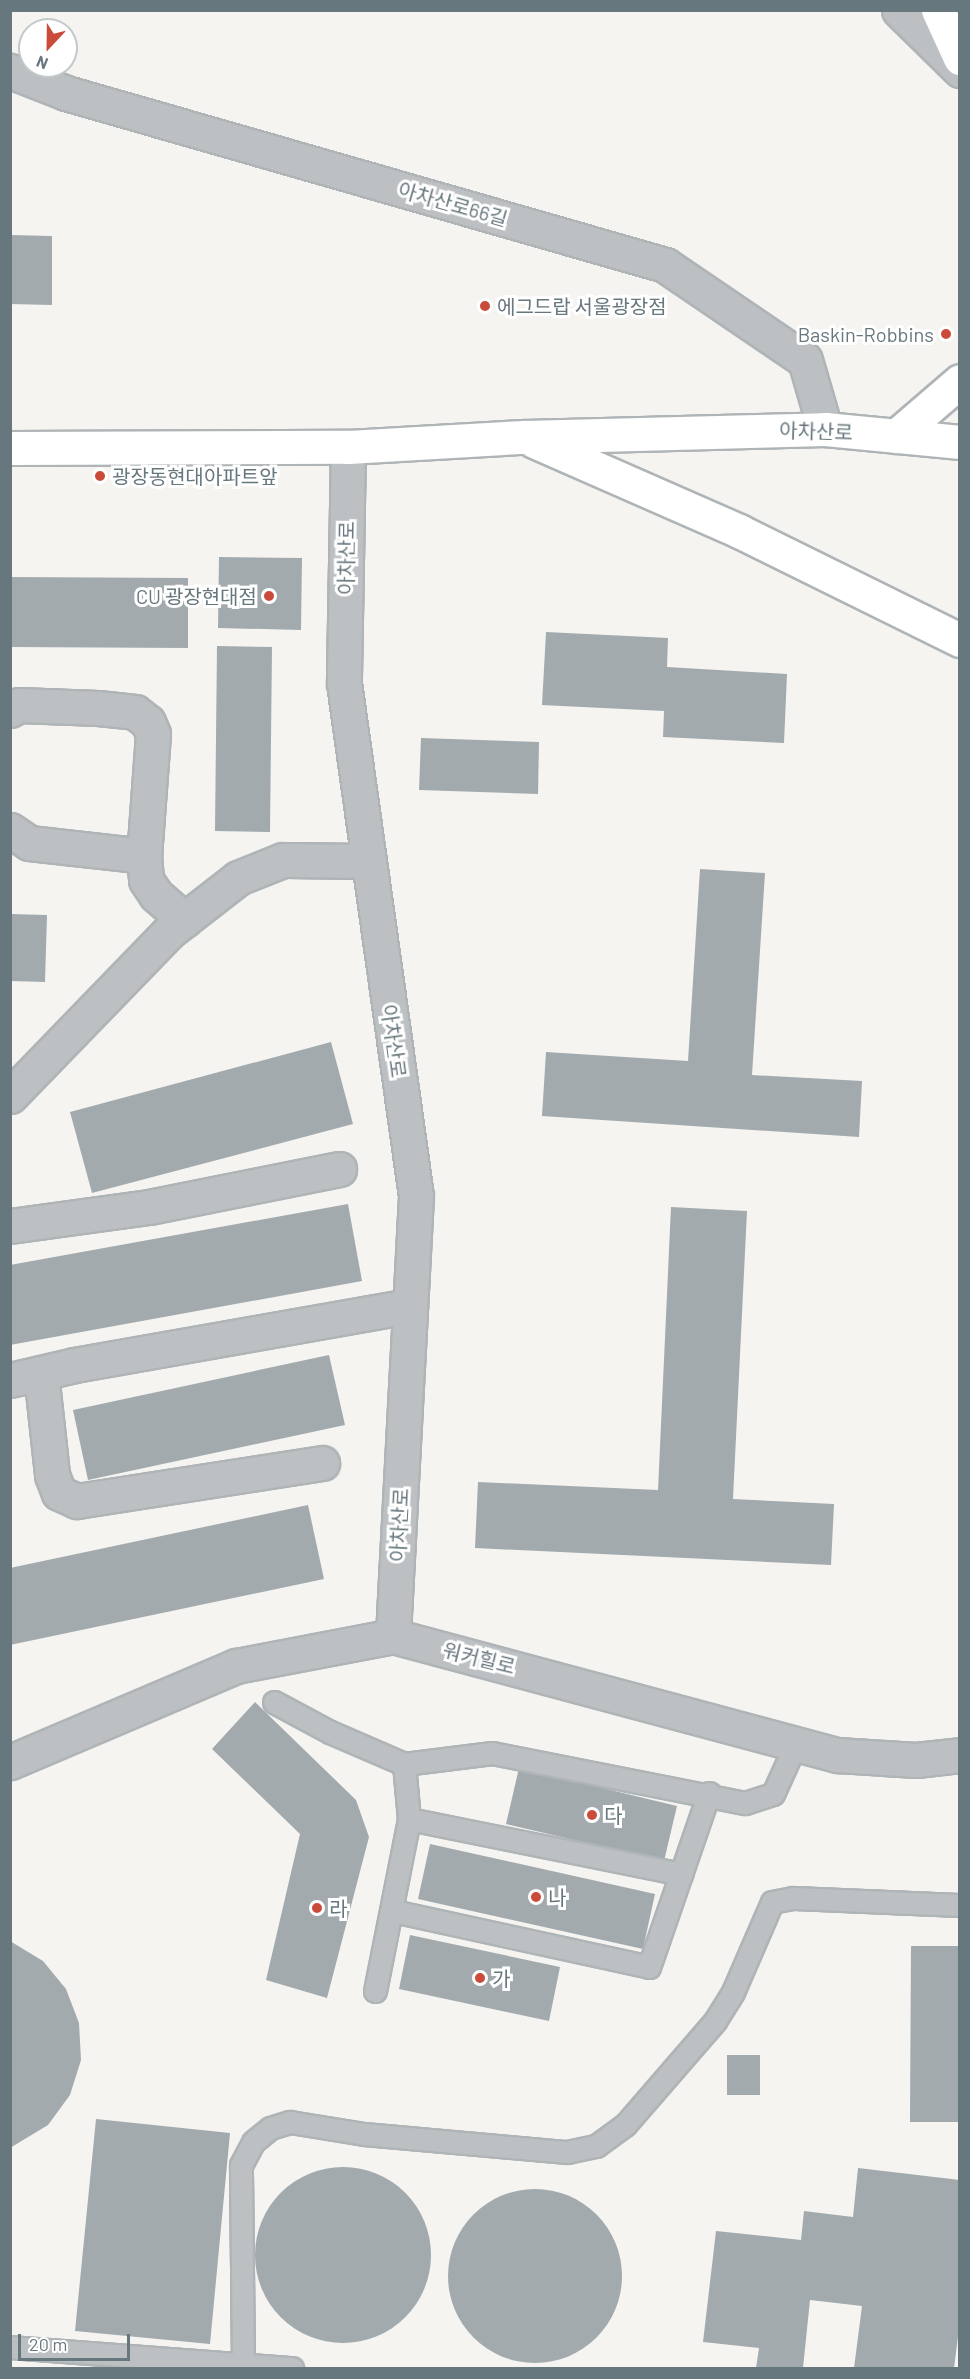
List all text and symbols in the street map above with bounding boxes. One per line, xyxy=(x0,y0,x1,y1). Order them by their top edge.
north arrow xyxy=(18,18,78,78)
text: N xyxy=(33,53,50,74)
street label: 아차산로66길 xyxy=(396,177,510,231)
place label: 에그드랍 서울광장점 xyxy=(497,294,667,318)
marker: 에그드랍 서울광장점 xyxy=(478,299,492,313)
place label: Baskin-Robbins xyxy=(798,322,934,346)
marker: Baskin-Robbins xyxy=(939,327,953,341)
street label: 아차산로 xyxy=(779,418,853,444)
place label: 광장동현대아파트앞 xyxy=(112,464,278,488)
marker: 광장동현대아파트앞 xyxy=(93,469,107,483)
street label: 아차산로 xyxy=(333,521,359,595)
place label: CU 광장현대점 xyxy=(136,584,257,608)
marker: CU 광장현대점 xyxy=(262,589,276,603)
street label: 아차산로 xyxy=(377,1003,411,1079)
street label: 아차산로 xyxy=(385,1488,413,1562)
street label: 워커힐로 xyxy=(440,1637,518,1679)
place label: 다 xyxy=(604,1803,622,1827)
marker: 다 xyxy=(585,1808,599,1822)
place label: 나 xyxy=(548,1885,566,1909)
marker: 나 xyxy=(529,1890,543,1904)
place label: 라 xyxy=(329,1896,347,1920)
marker: 라 xyxy=(310,1901,324,1915)
place label: 가 xyxy=(492,1966,510,1990)
marker: 가 xyxy=(473,1971,487,1985)
scale bar xyxy=(21,2322,134,2360)
text: 20 m xyxy=(29,2333,67,2355)

